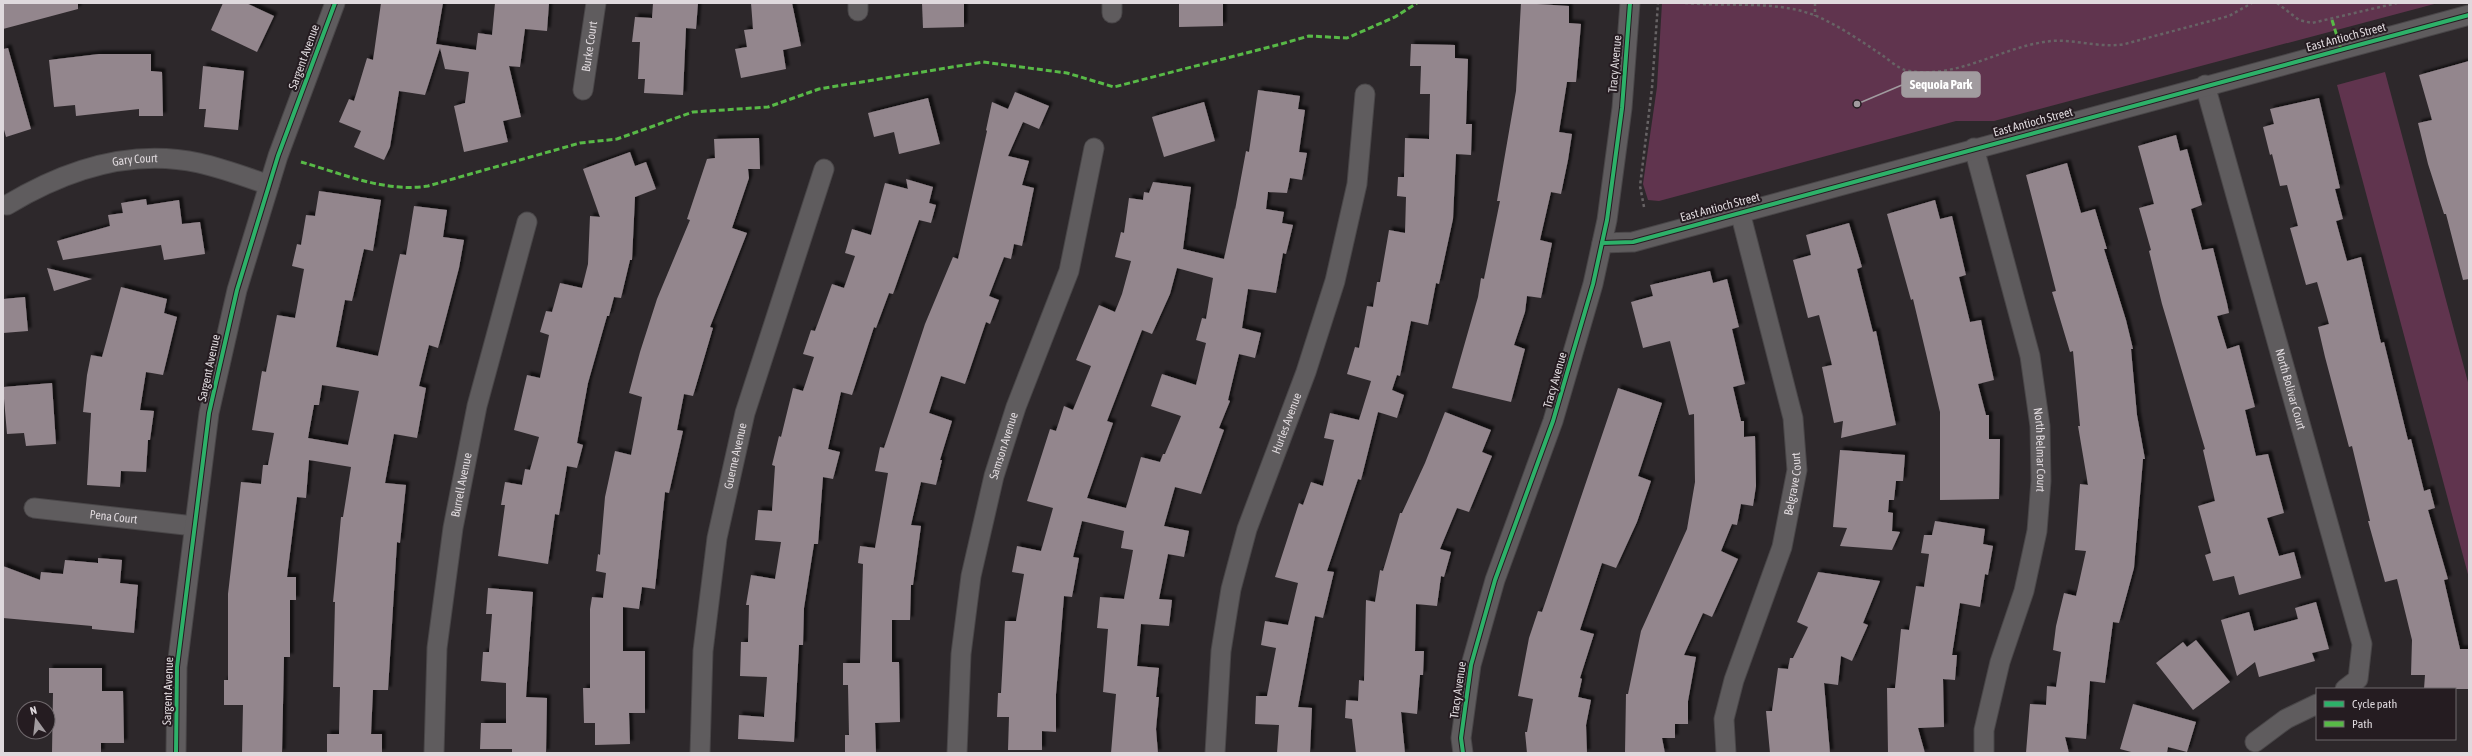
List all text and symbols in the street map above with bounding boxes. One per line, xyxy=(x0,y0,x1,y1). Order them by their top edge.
street label: Burke Court xyxy=(579,20,600,73)
street label: East Antioch Street xyxy=(2305,20,2388,54)
street label: Sargent Avenue xyxy=(286,23,322,91)
street label: Tracy Avenue xyxy=(1606,35,1624,93)
callout: Sequoia Park xyxy=(1902,72,1980,97)
text: Sequoia Park xyxy=(1910,77,1972,92)
street label: East Antioch Street xyxy=(1992,105,2075,139)
street label: Gary Court xyxy=(111,151,158,169)
street label: East Antioch Street xyxy=(1679,190,1762,224)
street label: Sargent Avenue xyxy=(195,333,223,403)
street label: North Bolivar Court xyxy=(2272,347,2309,432)
street label: Tracy Avenue xyxy=(1540,350,1570,410)
street label: Hurles Avenue xyxy=(1269,391,1305,456)
street label: North Belmar Court xyxy=(2030,407,2048,493)
street label: Samson Avenue xyxy=(986,410,1021,481)
street label: Guerne Avenue xyxy=(721,422,750,490)
street label: Belgrave Court xyxy=(1781,451,1804,517)
street label: Burrell Avenue xyxy=(448,452,475,518)
street label: Pena Court xyxy=(89,507,139,527)
street label: Sargent Avenue xyxy=(160,657,176,725)
street label: Tracy Avenue xyxy=(1447,660,1469,720)
legend xyxy=(2316,688,2456,740)
text: Cycle path xyxy=(2352,697,2397,711)
north arrow xyxy=(16,700,56,740)
text: N xyxy=(29,704,38,717)
text: Path xyxy=(2352,717,2373,731)

